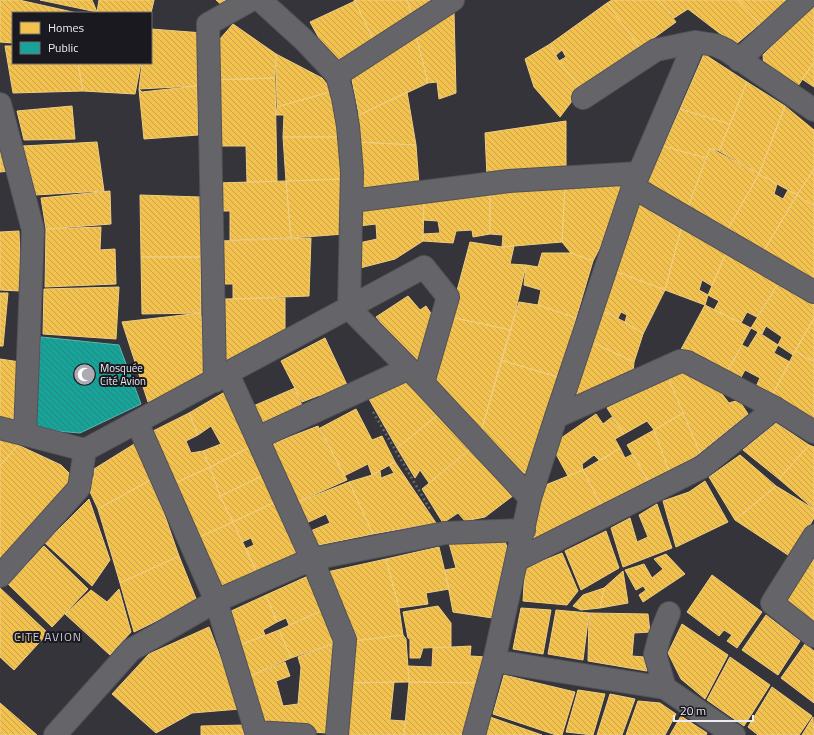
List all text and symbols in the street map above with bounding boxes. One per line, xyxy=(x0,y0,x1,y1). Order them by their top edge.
legend xyxy=(12,12,152,64)
text: Homes xyxy=(48,18,84,37)
text: Public xyxy=(48,38,78,57)
place label: Mosquée Cité Avion xyxy=(100,360,146,389)
mosque icon: Mosquée Cité Avion xyxy=(71,361,97,387)
district label: CITE AVION xyxy=(14,627,82,646)
scale bar xyxy=(674,697,753,723)
text: 20 m xyxy=(680,701,706,720)

